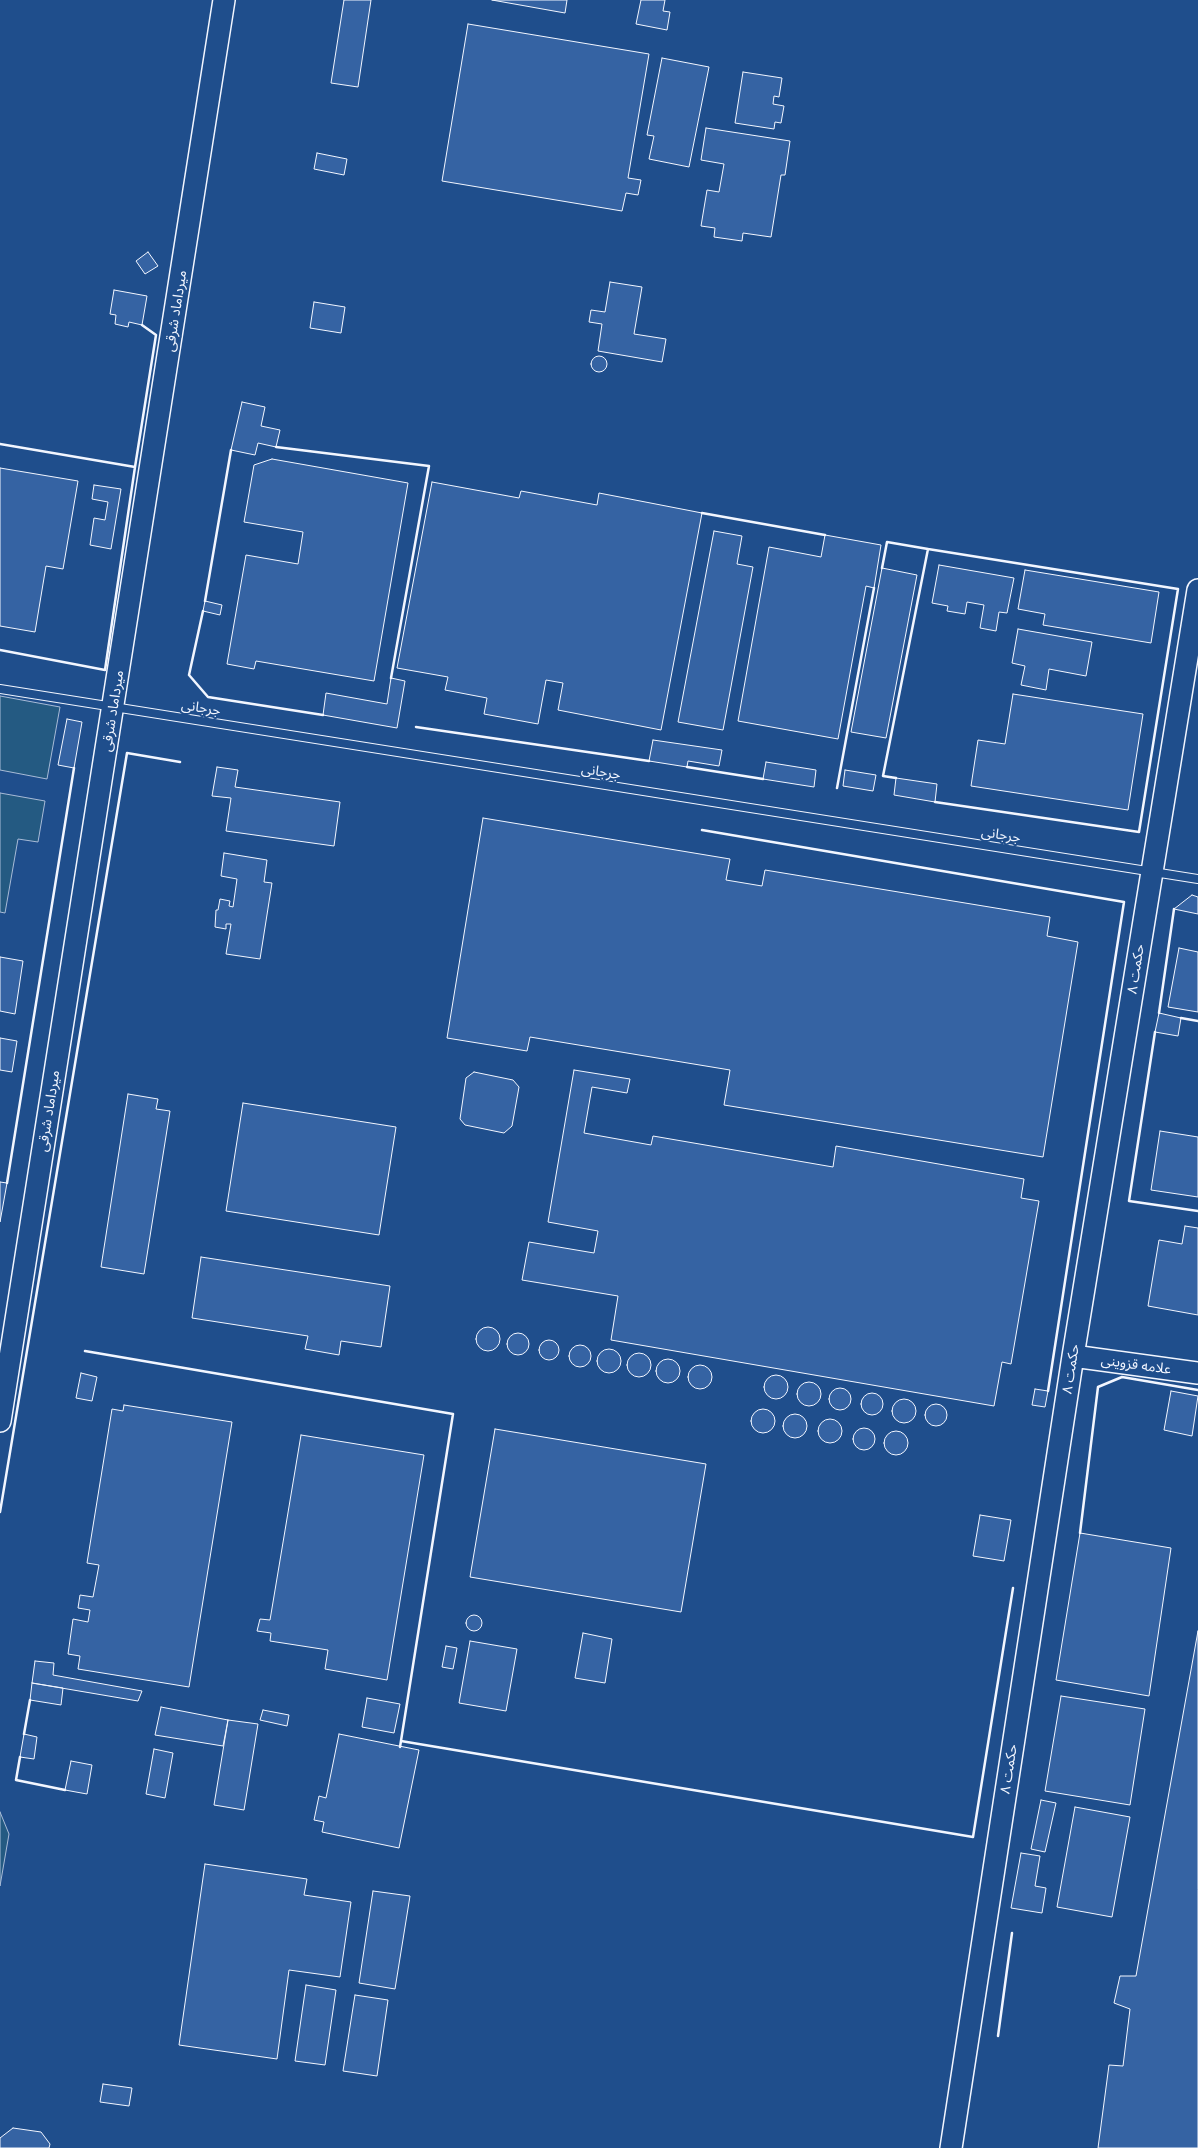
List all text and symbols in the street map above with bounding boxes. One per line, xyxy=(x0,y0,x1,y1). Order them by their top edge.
street label: میرداماد شرقی xyxy=(161,269,191,353)
street label: میرداماد شرقی xyxy=(98,669,128,753)
street label: جرجانی xyxy=(180,697,222,719)
street label: جرجانی xyxy=(580,761,622,783)
street label: جرجانی xyxy=(980,824,1022,846)
street label: حکمت ۸ xyxy=(1124,943,1148,995)
street label: میرداماد شرقی xyxy=(34,1069,64,1153)
street label: حکمت ۸ xyxy=(1059,1343,1083,1395)
street label: علامه قزوینی xyxy=(1100,1352,1172,1378)
street label: حکمت ۸ xyxy=(997,1743,1021,1795)

